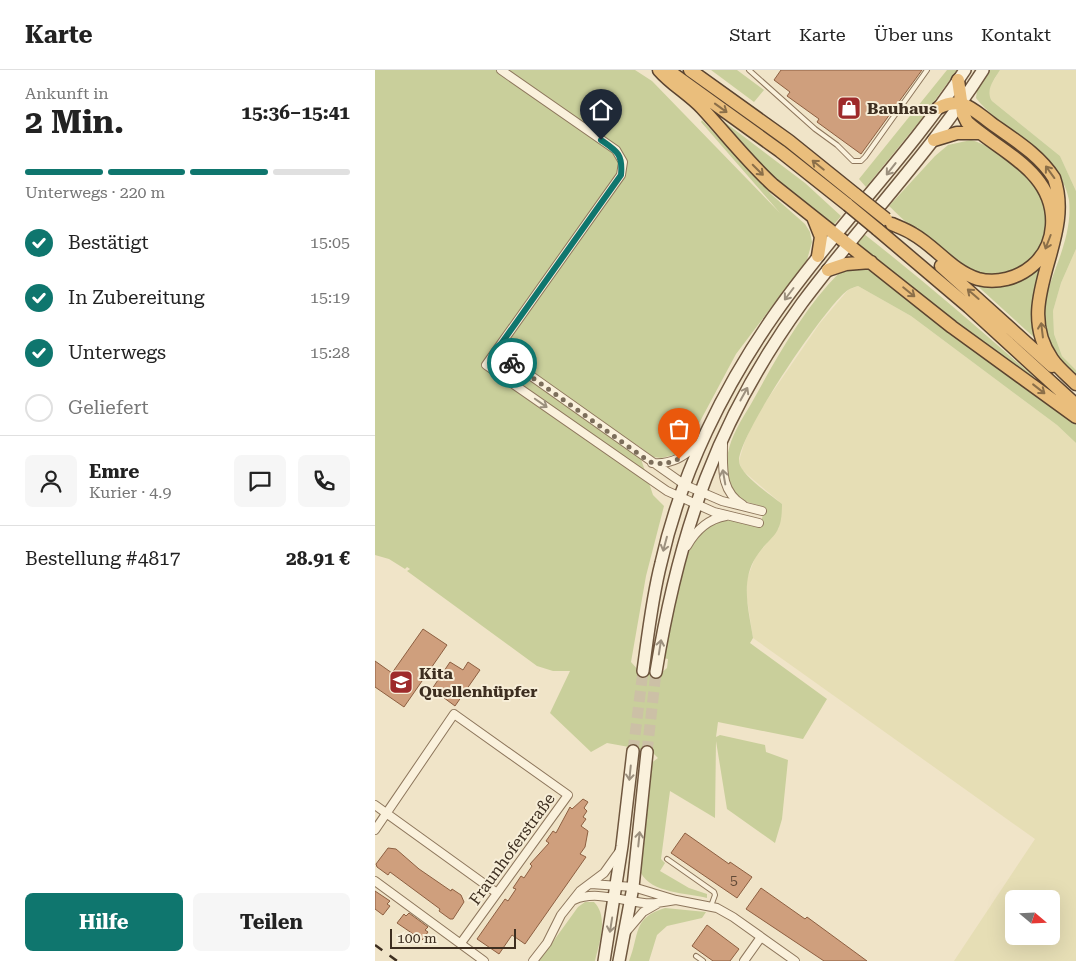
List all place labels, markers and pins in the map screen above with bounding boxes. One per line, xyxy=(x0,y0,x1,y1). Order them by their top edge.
pin xyxy=(580,89,622,140)
shop icon: Bauhaus xyxy=(836,95,862,121)
place label: Bauhaus xyxy=(867,99,937,118)
pin xyxy=(658,408,700,459)
place label: Kita Quellenhüpfer xyxy=(419,664,537,701)
school or university icon: Kita Quellenhüpfer xyxy=(388,669,414,695)

